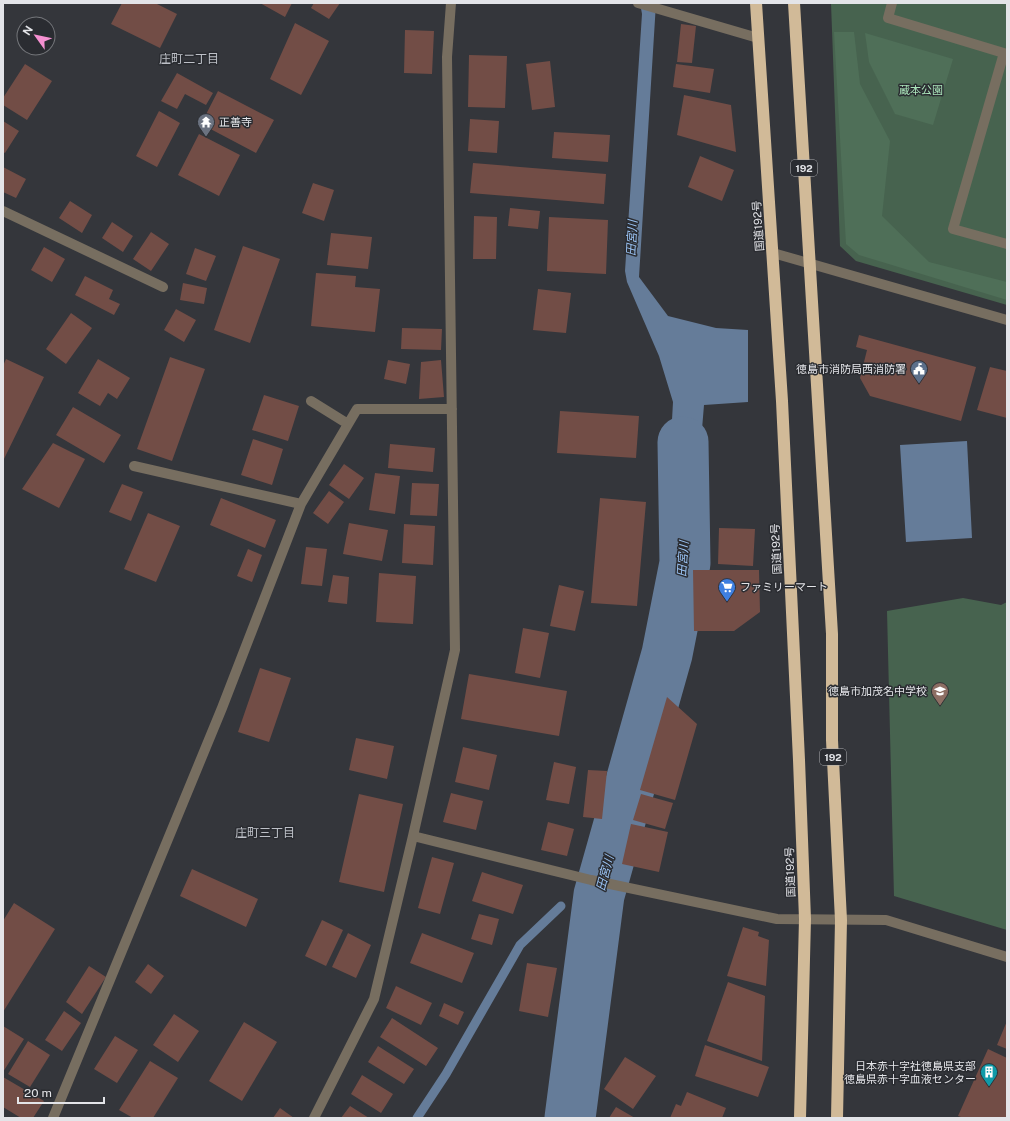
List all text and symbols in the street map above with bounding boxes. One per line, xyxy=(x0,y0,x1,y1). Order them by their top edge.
north arrow xyxy=(16,16,56,56)
text: N xyxy=(20,24,35,37)
district label: 庄町二丁目 xyxy=(159,52,219,66)
park label: 蔵本公園 xyxy=(899,84,943,96)
temple icon: 正善寺 xyxy=(196,112,216,137)
place label: 正善寺 xyxy=(219,116,252,128)
road number: 192 xyxy=(791,160,817,176)
street label: 国道192号 xyxy=(750,200,766,252)
water label: 田宮川 xyxy=(624,218,640,256)
public building icon: 徳島市消防局西消防署 xyxy=(909,359,929,384)
place label: 徳島市消防局西消防署 xyxy=(796,363,906,375)
street label: 国道192号 xyxy=(769,523,783,575)
water label: 田宮川 xyxy=(675,539,691,577)
supermarket icon: ファミリーマート xyxy=(717,577,737,602)
place label: ファミリーマート xyxy=(740,581,828,593)
school or university icon: 徳島市加茂名中学校 xyxy=(930,681,950,706)
place label: 徳島市加茂名中学校 xyxy=(828,685,927,697)
road number: 192 xyxy=(820,749,846,765)
district label: 庄町三丁目 xyxy=(235,826,295,840)
street label: 国道192号 xyxy=(783,846,797,898)
water label: 田宮川 xyxy=(594,852,617,892)
place label: 日本赤十字社徳島県支部 徳島県赤十字血液センター xyxy=(844,1060,976,1085)
building icon: 日本赤十字社徳島県支部 徳島県赤十字血液センター xyxy=(979,1062,999,1087)
scale bar xyxy=(18,1079,104,1105)
text: 20 m xyxy=(24,1086,52,1100)

